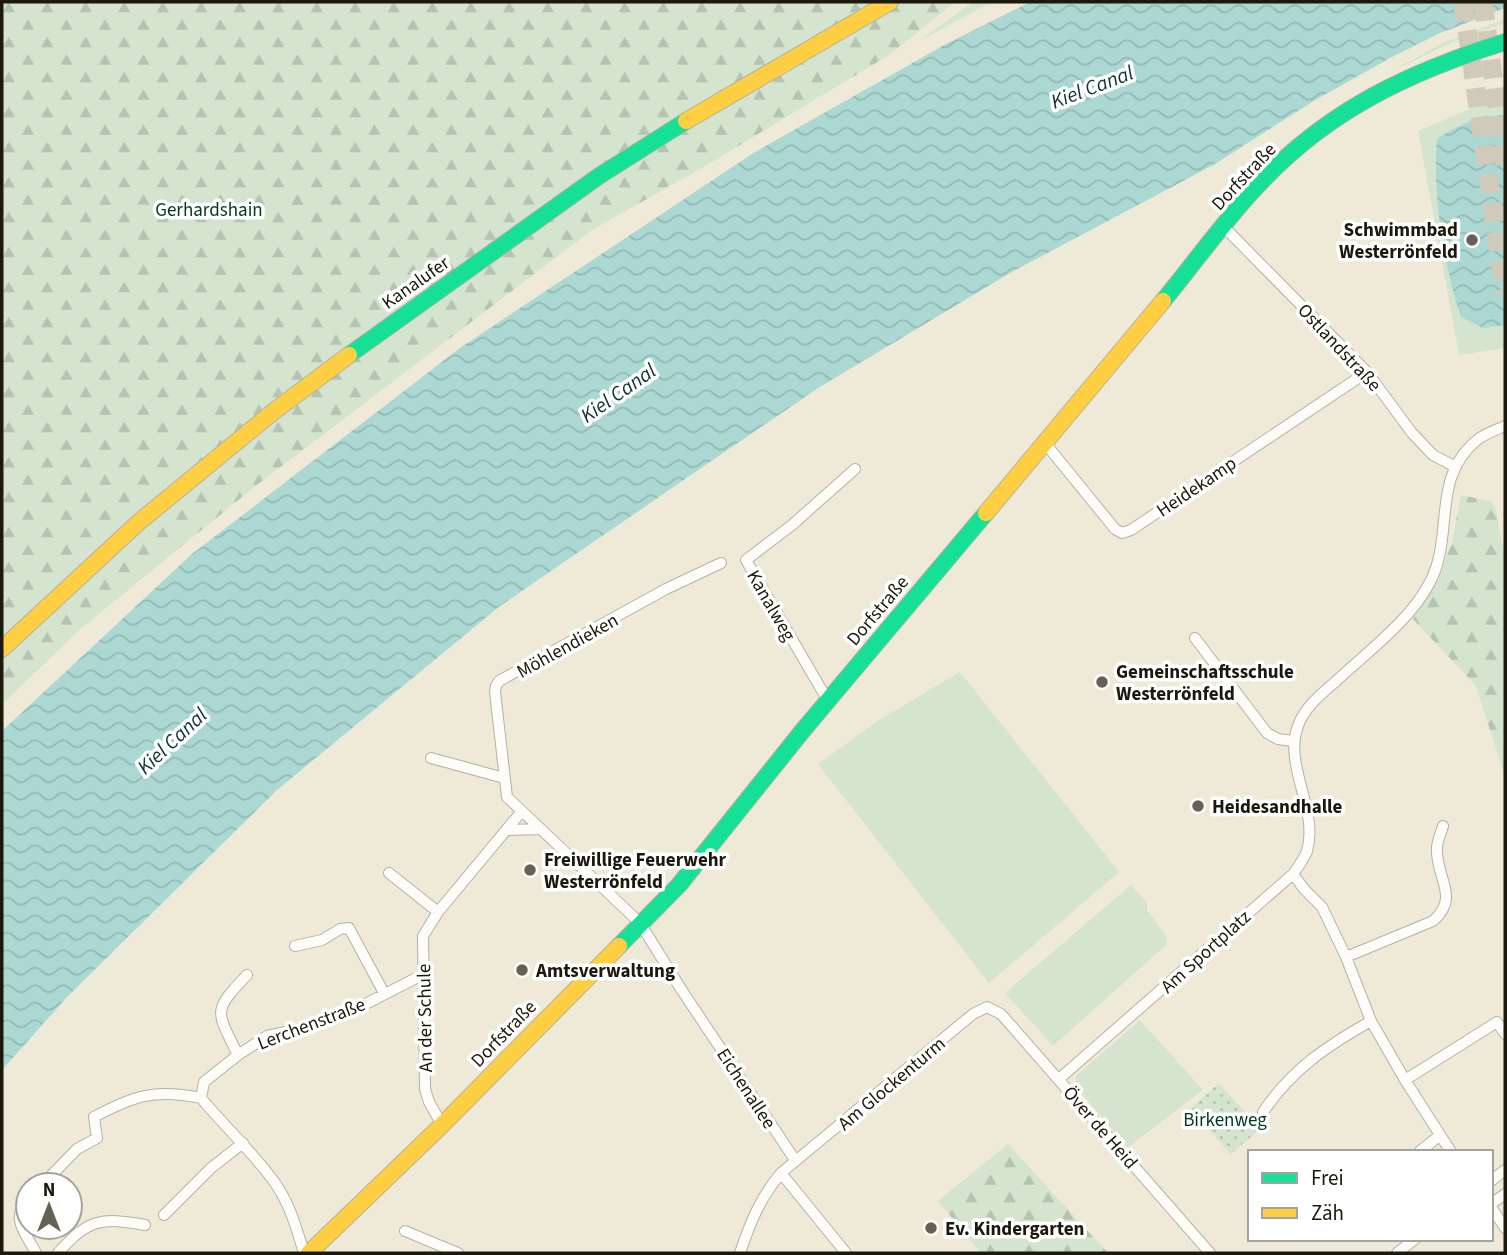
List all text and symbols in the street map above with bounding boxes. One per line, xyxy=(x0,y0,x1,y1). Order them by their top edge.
water label: Kiel Canal xyxy=(1046,57,1138,116)
street label: Dorfstraße xyxy=(1206,137,1283,217)
park label: Gerhardshain xyxy=(155,197,263,224)
place label: Schwimmbad Westerrönfeld xyxy=(1339,217,1458,266)
marker: Schwimmbad Westerrönfeld xyxy=(1464,232,1480,248)
street label: Kanalufer xyxy=(377,250,456,316)
street label: Ostlandstraße xyxy=(1291,298,1387,398)
water label: Kiel Canal xyxy=(574,355,663,430)
street label: Heidekamp xyxy=(1151,450,1242,524)
street label: Kanalweg xyxy=(740,565,802,647)
street label: Dorfstraße xyxy=(841,570,916,652)
street label: Möhlendieken xyxy=(512,607,624,685)
place label: Gemeinschaftsschule Westerrönfeld xyxy=(1116,659,1294,708)
marker: Gemeinschaftsschule Westerrönfeld xyxy=(1094,674,1110,690)
water label: Kiel Canal xyxy=(130,700,214,781)
place label: Heidesandhalle xyxy=(1212,794,1343,821)
marker: Heidesandhalle xyxy=(1190,798,1206,814)
place label: Freiwillige Feuerwehr Westerrönfeld xyxy=(544,847,727,896)
marker: Freiwillige Feuerwehr Westerrönfeld xyxy=(522,862,538,878)
street label: Am Sportplatz xyxy=(1155,904,1257,1000)
place label: Amtsverwaltung xyxy=(535,958,675,985)
marker: Amtsverwaltung xyxy=(514,962,530,978)
street label: An der Schule xyxy=(411,963,440,1073)
street label: Lerchenstraße xyxy=(254,991,369,1057)
street label: Dorfstraße xyxy=(465,994,543,1074)
street label: Am Glockenturm xyxy=(832,1031,952,1137)
street label: Eichenallee xyxy=(709,1043,782,1135)
street label: Över de Heid xyxy=(1056,1081,1144,1175)
park label: Birkenweg xyxy=(1183,1107,1267,1134)
legend xyxy=(1248,1150,1493,1241)
text: Frei xyxy=(1311,1163,1344,1193)
north arrow xyxy=(14,1171,84,1241)
text: N xyxy=(43,1177,55,1204)
text: Zäh xyxy=(1311,1198,1344,1228)
place label: Ev. Kindergarten xyxy=(945,1216,1084,1243)
marker: Ev. Kindergarten xyxy=(923,1220,939,1236)

